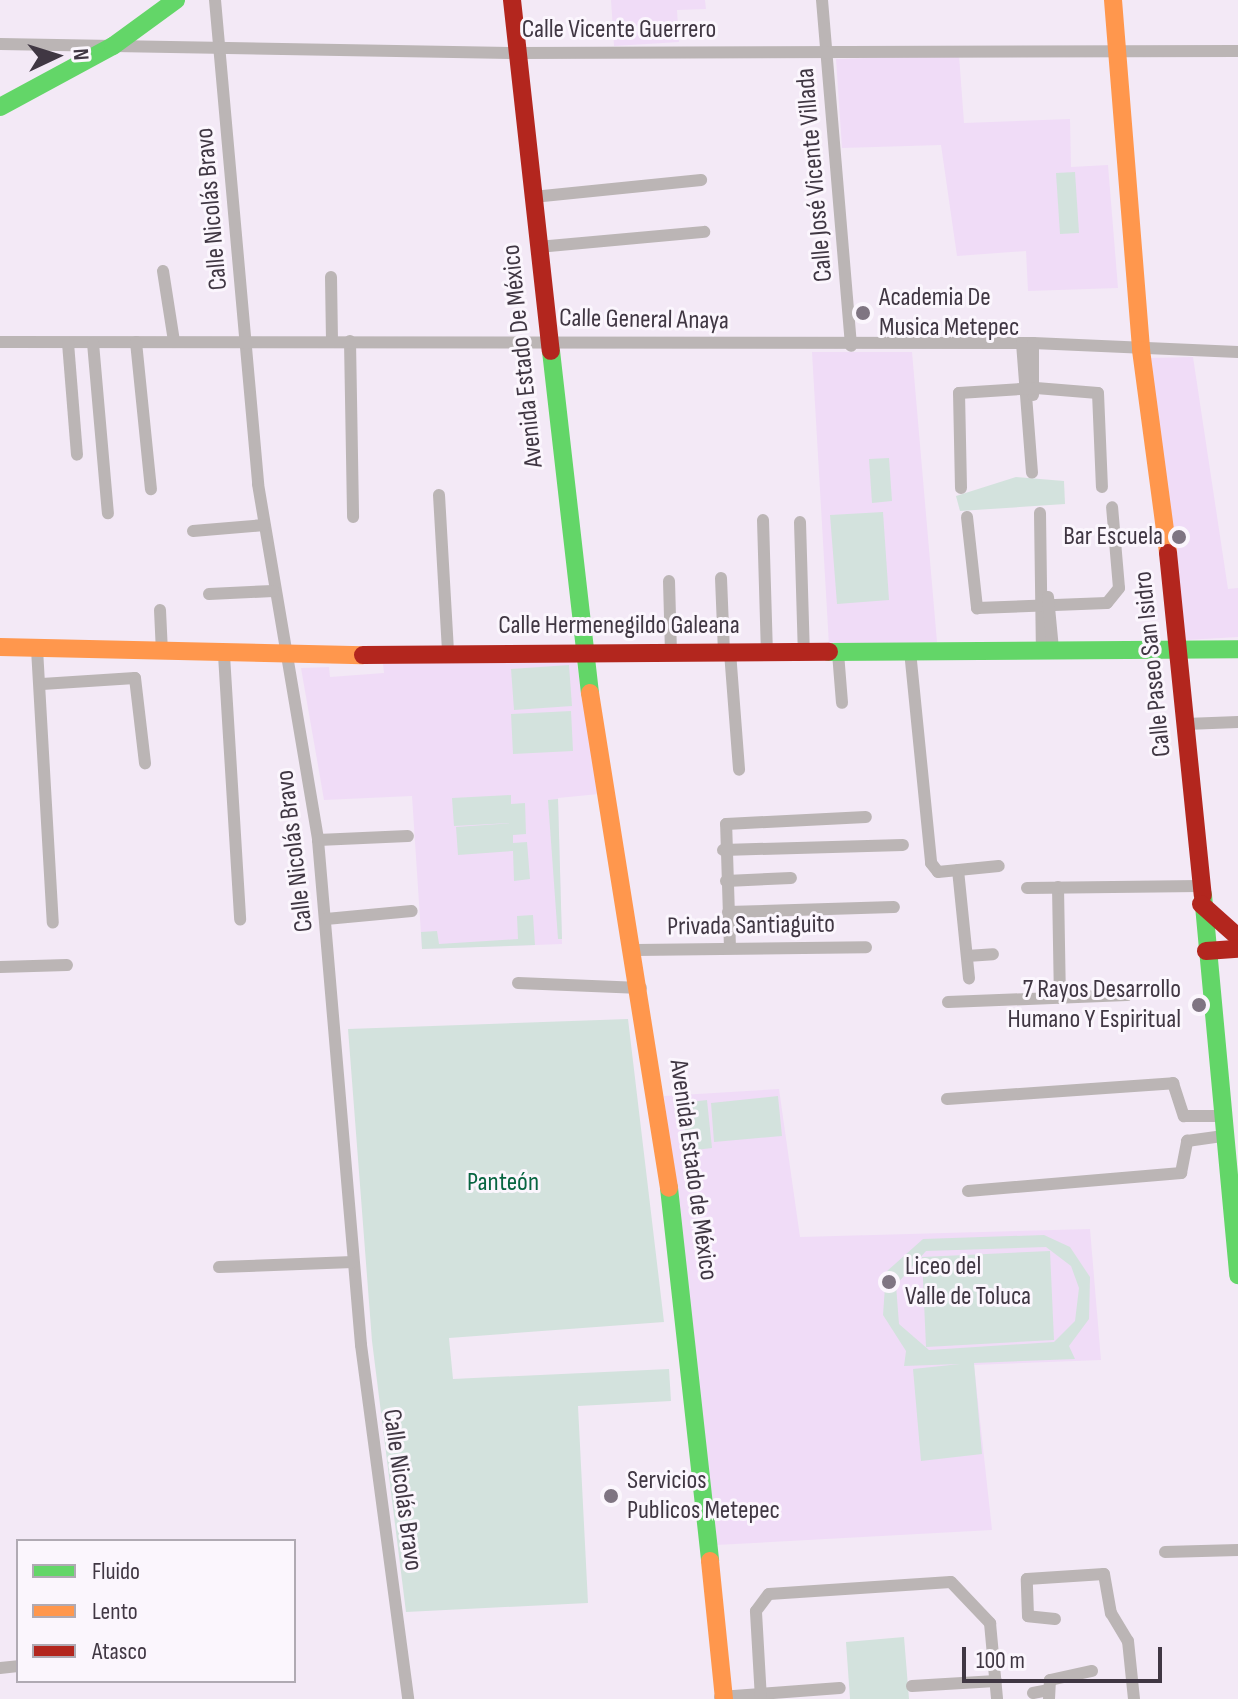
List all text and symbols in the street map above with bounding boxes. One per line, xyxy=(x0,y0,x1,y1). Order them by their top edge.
street label: Calle Vicente Guerrero xyxy=(522,14,716,46)
north arrow xyxy=(16,16,96,96)
text: N xyxy=(67,47,94,61)
street label: Calle José Vicente Villada xyxy=(790,67,840,283)
street label: Calle Nicolás Bravo xyxy=(189,126,235,292)
street label: Avenida Estado De México xyxy=(496,243,550,469)
place label: Academia De Musica Metepec xyxy=(879,282,1019,344)
street label: Calle General Anaya xyxy=(559,303,729,337)
marker: Academia De Musica Metepec xyxy=(854,304,872,322)
place label: Bar Escuela xyxy=(1063,521,1163,553)
marker: Bar Escuela xyxy=(1170,528,1188,546)
street label: Calle Paseo San Isidro xyxy=(1128,570,1178,758)
street label: Calle Hermenegildo Galeana xyxy=(498,610,740,642)
street label: Calle Nicolás Bravo xyxy=(270,768,320,934)
street label: Privada Santiaguito xyxy=(667,909,835,943)
place label: 7 Rayos Desarrollo Humano Y Espiritual xyxy=(1008,974,1181,1036)
marker: 7 Rayos Desarrollo Humano Y Espiritual xyxy=(1188,994,1210,1016)
street label: Avenida Estado de México xyxy=(662,1058,724,1282)
park label: Panteón xyxy=(467,1167,539,1199)
place label: Liceo del Valle de Toluca xyxy=(905,1251,1031,1312)
marker: Liceo del Valle de Toluca xyxy=(880,1273,898,1291)
street label: Calle Nicolás Bravo xyxy=(375,1407,429,1573)
place label: Servicios Publicos Metepec xyxy=(627,1465,780,1526)
marker: Servicios Publicos Metepec xyxy=(602,1487,620,1505)
legend xyxy=(16,1539,296,1683)
text: Fluido xyxy=(92,1557,140,1586)
text: Lento xyxy=(92,1597,138,1626)
scale bar xyxy=(966,1631,1166,1681)
text: Atasco xyxy=(92,1637,147,1666)
text: 100 m xyxy=(976,1646,1025,1675)

